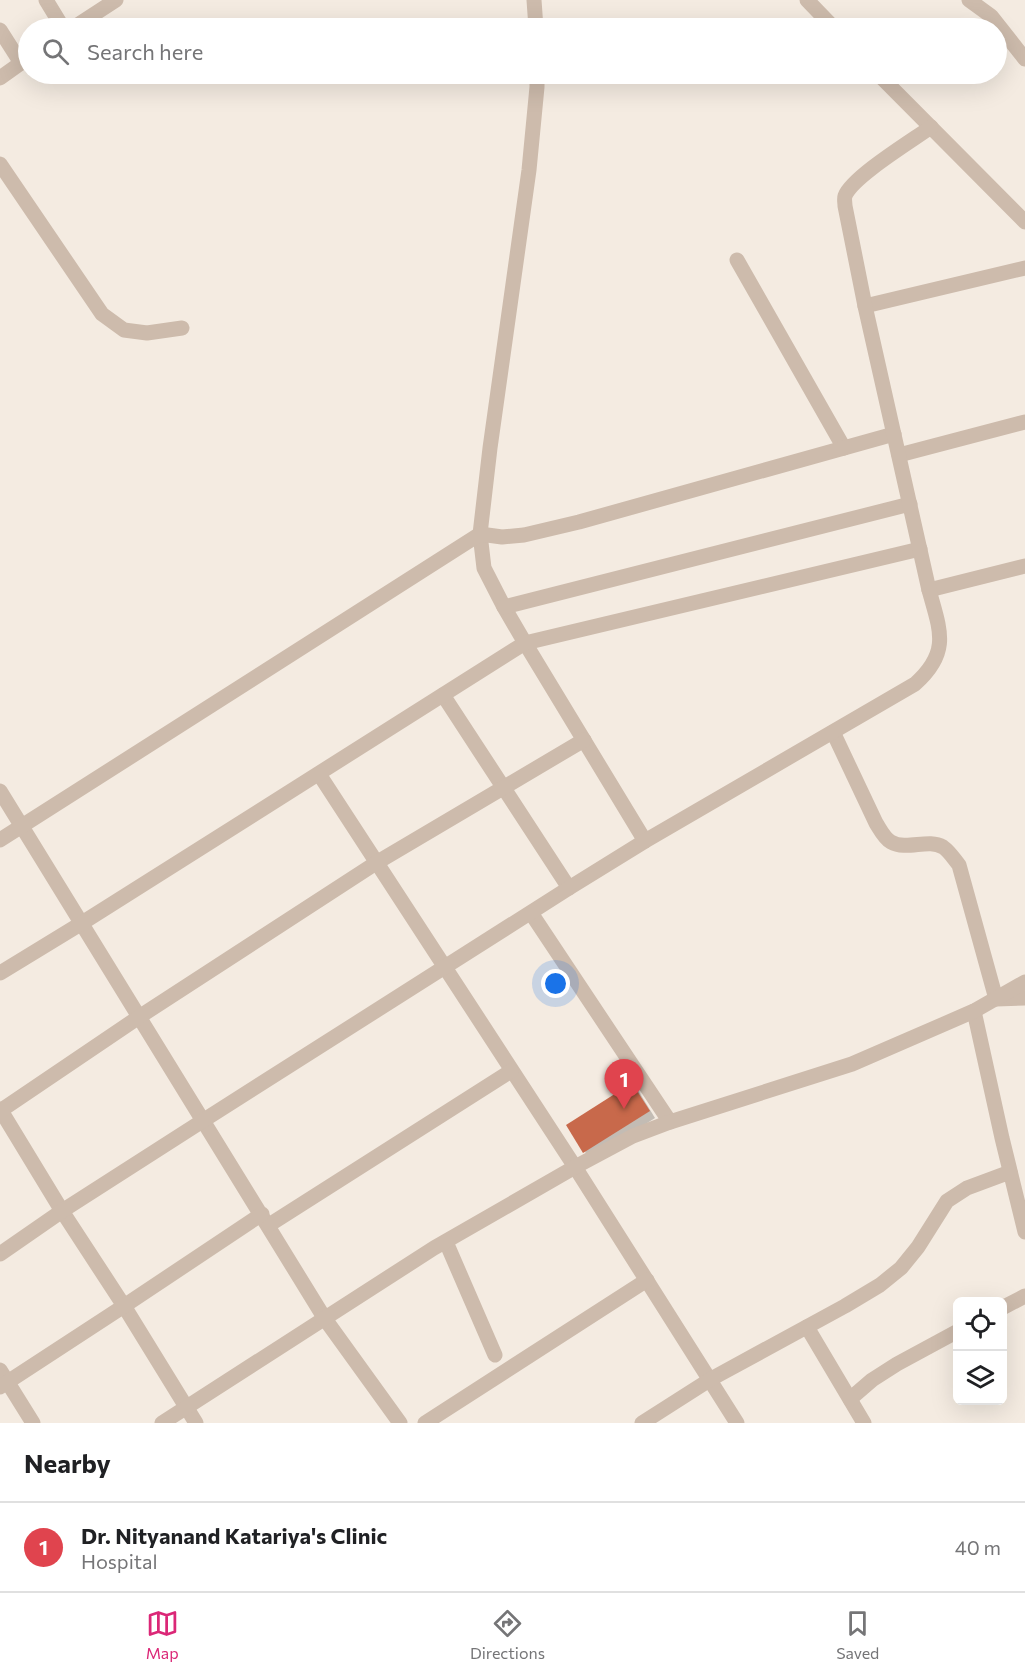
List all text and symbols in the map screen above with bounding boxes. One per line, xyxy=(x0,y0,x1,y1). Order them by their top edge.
search box xyxy=(18,18,1007,84)
icon: search xyxy=(39,35,72,68)
text: Search here xyxy=(87,38,203,65)
your location xyxy=(541,969,570,998)
pin: 1 xyxy=(604,1060,644,1109)
map controls xyxy=(953,1297,1007,1405)
button: locate xyxy=(953,1297,1007,1351)
button: layers xyxy=(953,1351,1007,1405)
text: Nearby xyxy=(24,1447,111,1478)
text: Dr. Nityanand Katariya's Clinic xyxy=(81,1522,387,1549)
text: 1 xyxy=(39,1535,48,1559)
text: 40 m xyxy=(955,1535,1001,1559)
text: Hospital xyxy=(81,1549,158,1573)
tab: Map xyxy=(146,1607,179,1662)
tab: Directions xyxy=(470,1607,545,1662)
tab: Saved xyxy=(836,1607,879,1662)

